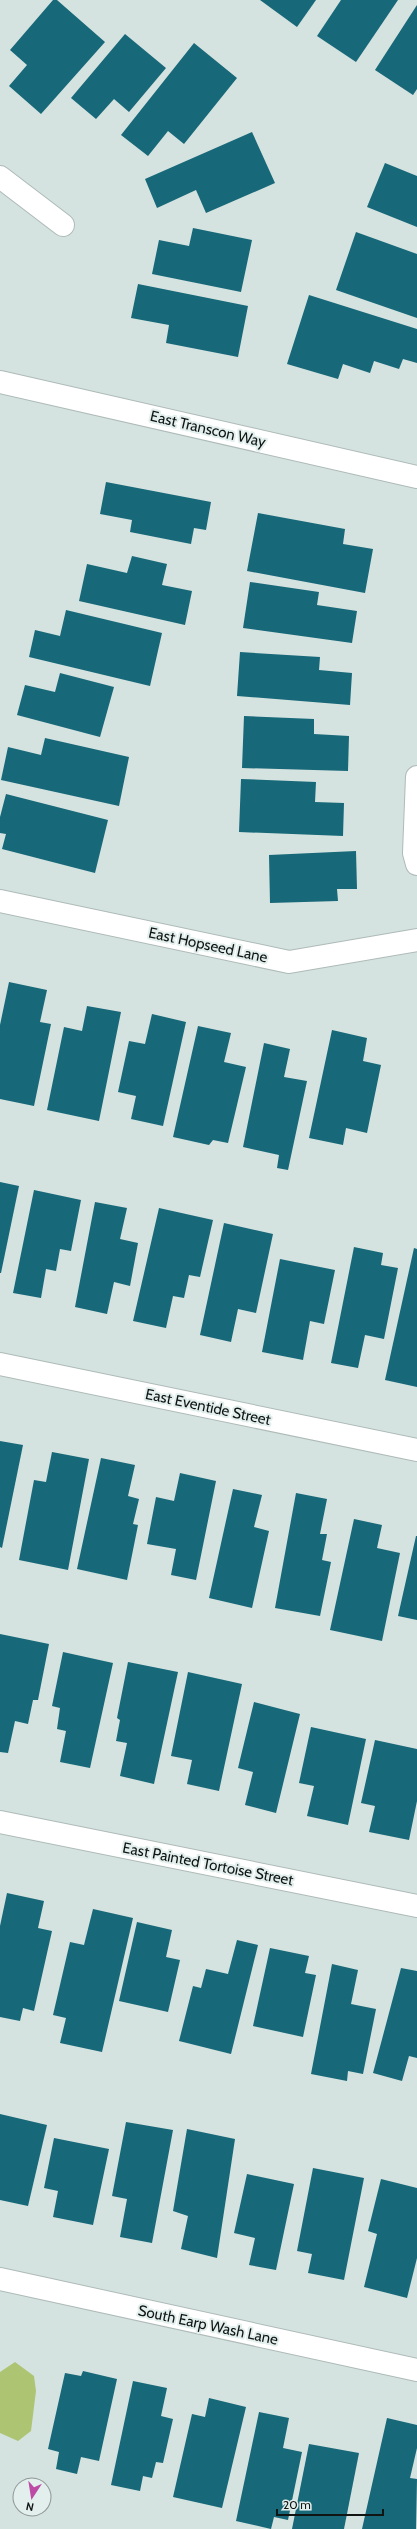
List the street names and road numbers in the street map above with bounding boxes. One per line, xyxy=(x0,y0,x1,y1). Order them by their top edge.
street label: East Transcon Way xyxy=(148,407,268,451)
street label: East Hopseed Lane xyxy=(147,924,269,966)
street label: East Eventide Street xyxy=(144,1385,272,1429)
street label: East Painted Tortoise Street xyxy=(121,1839,295,1889)
street label: South Earp Wash Lane xyxy=(136,2301,280,2349)

